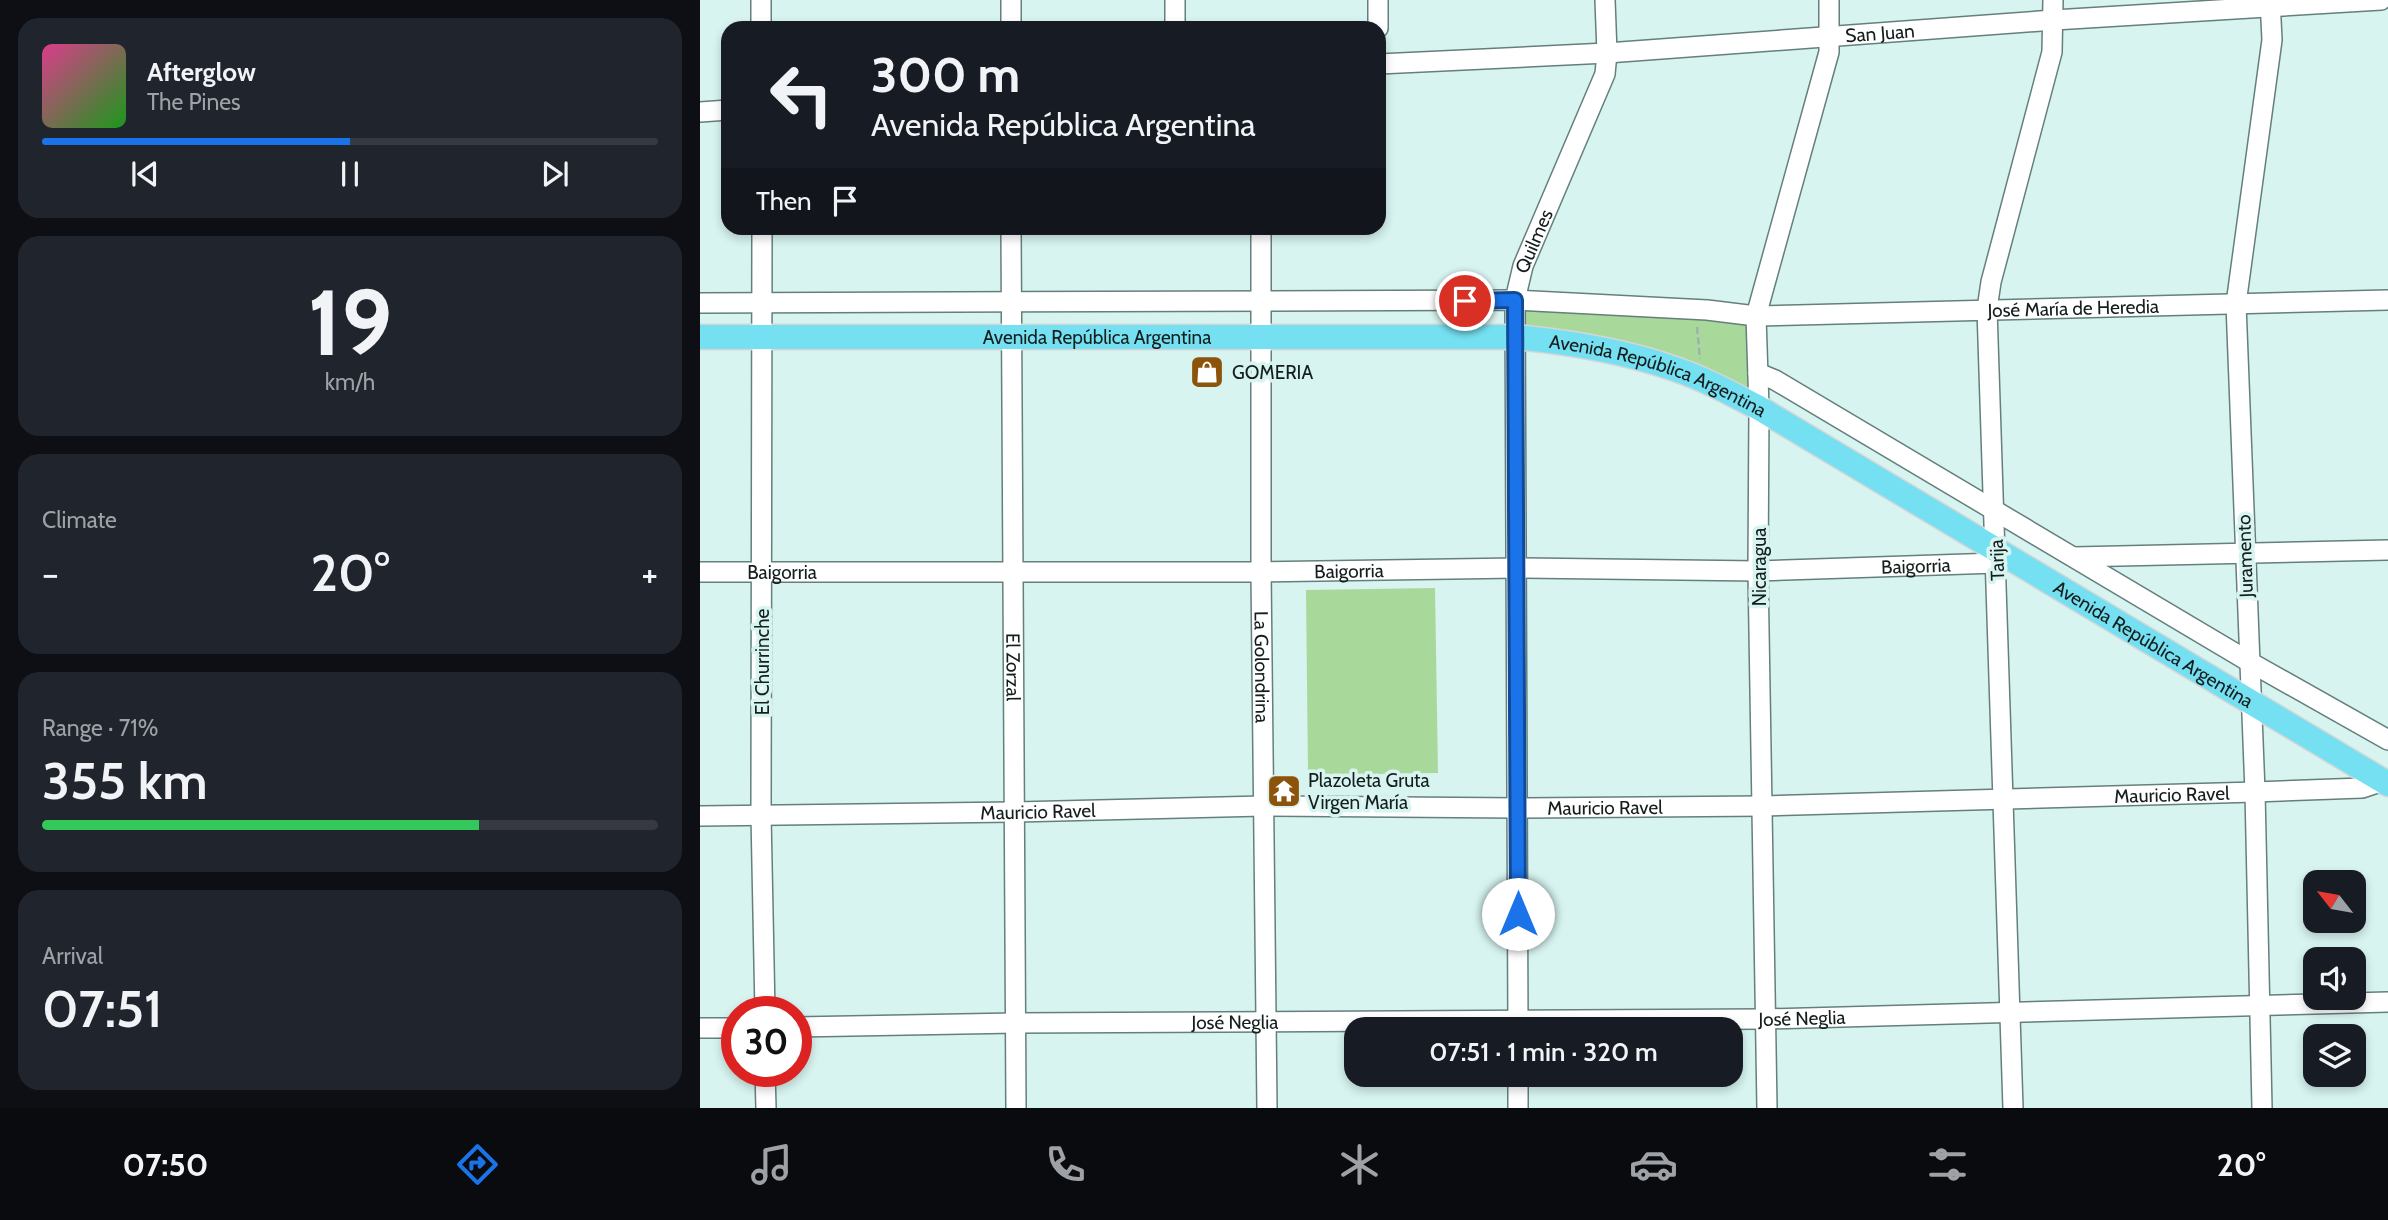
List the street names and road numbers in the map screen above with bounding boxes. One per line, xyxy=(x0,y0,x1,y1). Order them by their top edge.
street label: San Juan xyxy=(1844,19,1915,47)
street label: Quilmes xyxy=(1510,206,1557,277)
street label: José María de Heredia xyxy=(1986,294,2159,322)
street label: Avenida República Argentina xyxy=(983,326,1211,349)
street label: Avenida República Argentina xyxy=(1548,329,1771,421)
street label: Juramento xyxy=(2232,514,2258,599)
street label: Nicaragua xyxy=(1748,528,1771,606)
street label: Tarija xyxy=(1985,539,2009,581)
street label: Baigorria xyxy=(1881,553,1951,578)
street label: Baigorria xyxy=(1314,559,1384,583)
street label: Baigorria xyxy=(747,561,817,584)
street label: Avenida República Argentina xyxy=(2050,575,2258,712)
street label: El Churrinche xyxy=(751,608,774,715)
street label: La Golondrina xyxy=(1250,611,1274,723)
street label: El Zorzal xyxy=(1002,633,1025,702)
street label: Mauricio Ravel xyxy=(2114,781,2230,808)
street label: Mauricio Ravel xyxy=(1547,795,1663,819)
street label: Mauricio Ravel xyxy=(980,799,1096,824)
street label: José Neglia xyxy=(1757,1005,1846,1031)
street label: José Neglia xyxy=(1190,1010,1278,1034)

